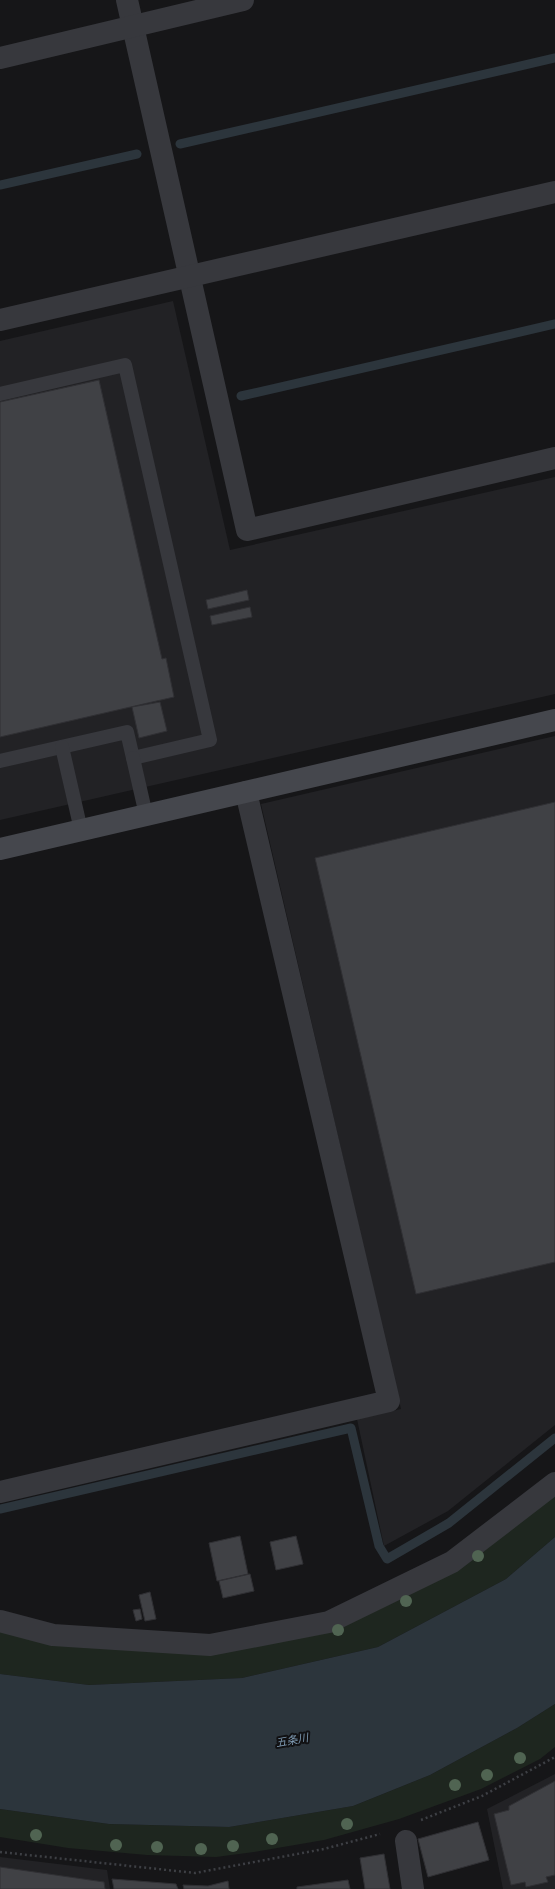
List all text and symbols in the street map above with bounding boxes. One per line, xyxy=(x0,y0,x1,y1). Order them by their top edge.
water label: 五条川 xyxy=(274,1729,311,1751)

